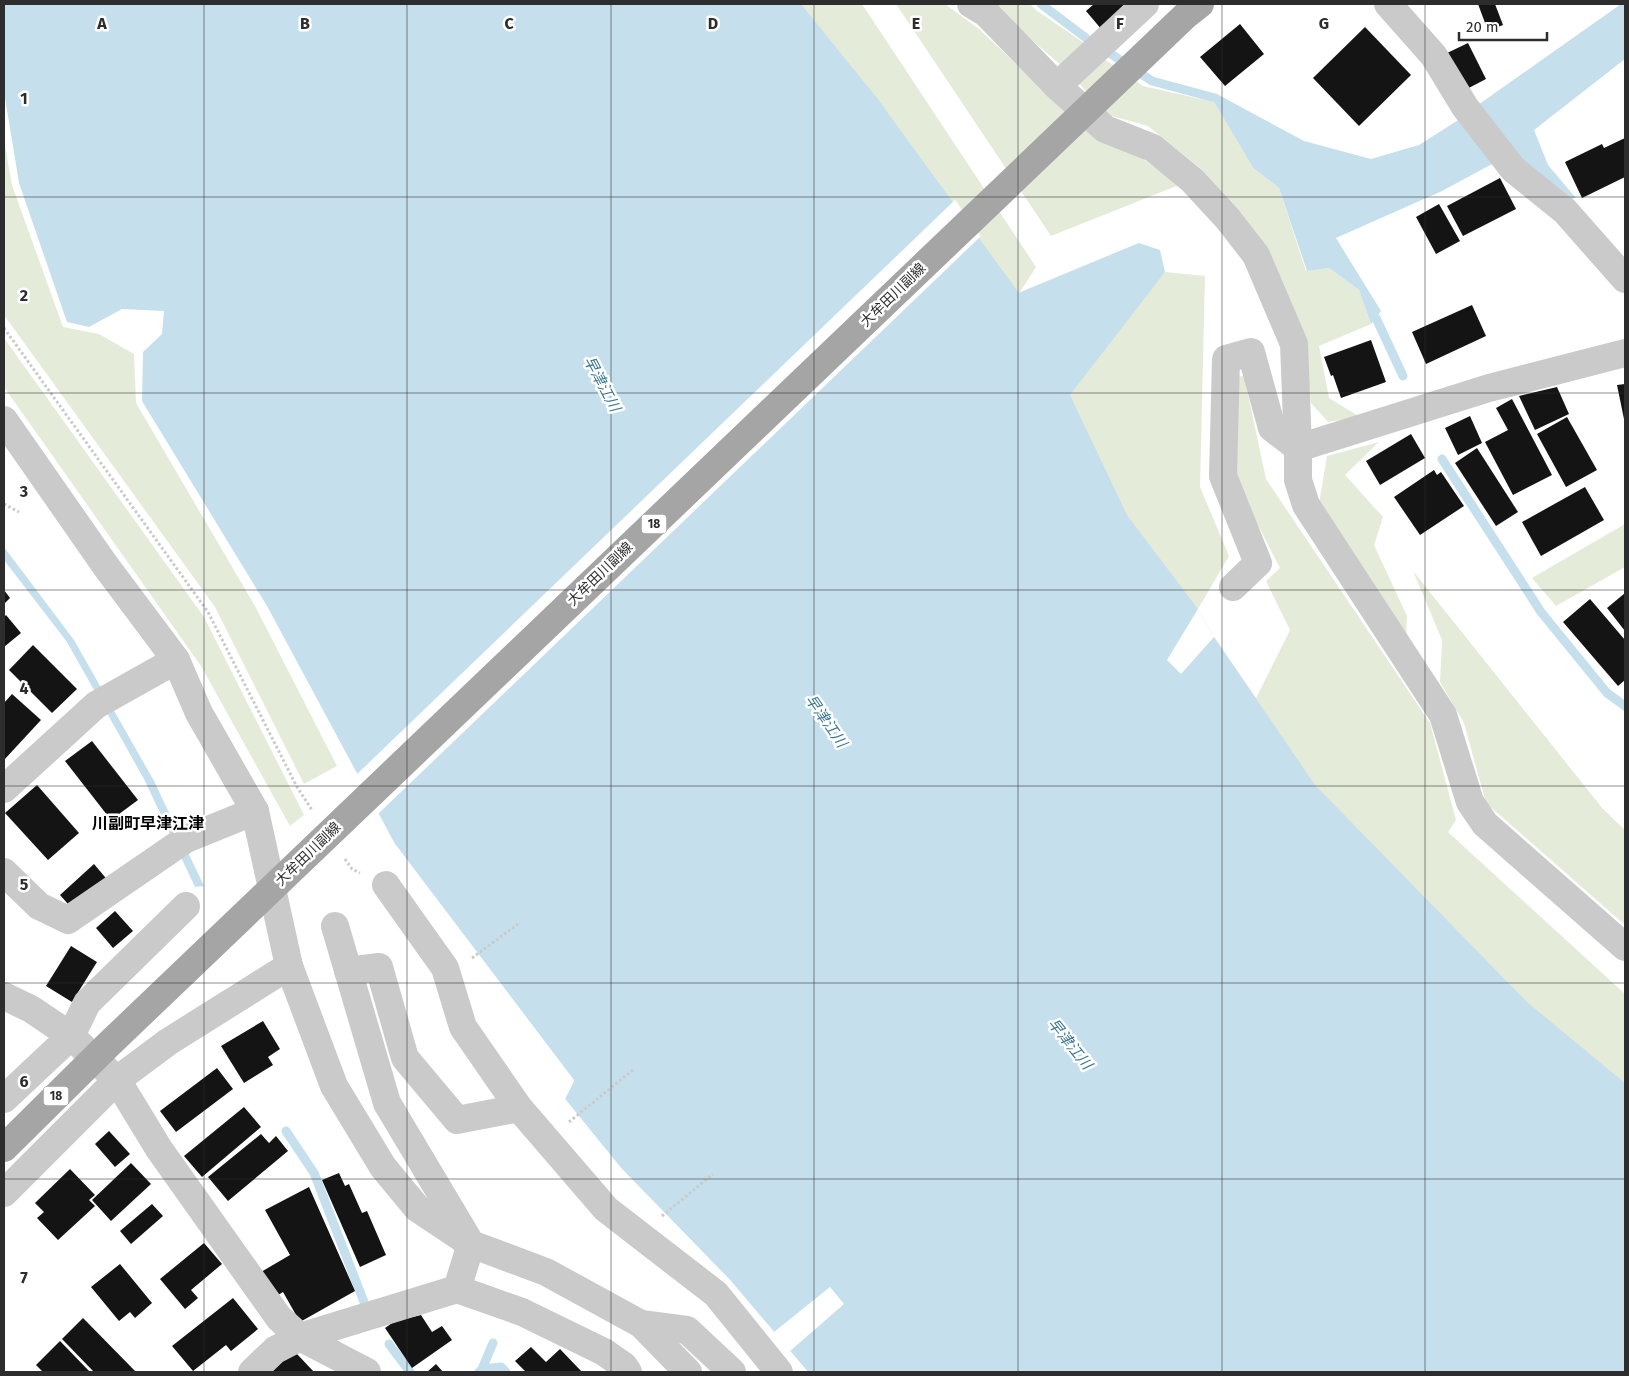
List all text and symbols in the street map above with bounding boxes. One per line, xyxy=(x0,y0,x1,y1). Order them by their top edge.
scale bar xyxy=(1459,10,1546,42)
text: A xyxy=(96,14,107,33)
text: B xyxy=(300,14,310,33)
text: C xyxy=(504,14,514,33)
text: D xyxy=(708,14,718,33)
text: E xyxy=(912,14,920,33)
text: F xyxy=(1116,14,1124,33)
text: G xyxy=(1319,14,1329,33)
text: 20 m xyxy=(1466,18,1499,36)
text: 1 xyxy=(20,89,28,108)
street label: 大牟田川副線 xyxy=(857,260,929,330)
text: 2 xyxy=(20,286,28,305)
water label: 早津江川 xyxy=(580,353,625,416)
text: 3 xyxy=(19,482,28,501)
road number: 18 xyxy=(642,514,666,534)
street label: 大牟田川副線 xyxy=(564,539,636,609)
text: 4 xyxy=(19,679,29,698)
water label: 早津江川 xyxy=(801,691,852,752)
district label: 川副町早津江津 xyxy=(92,814,204,833)
street label: 大牟田川副線 xyxy=(272,819,344,889)
text: 5 xyxy=(20,875,29,894)
water label: 早津江川 xyxy=(1044,1015,1097,1075)
text: 6 xyxy=(19,1072,29,1091)
road number: 18 xyxy=(44,1086,68,1106)
text: 7 xyxy=(20,1268,28,1287)

